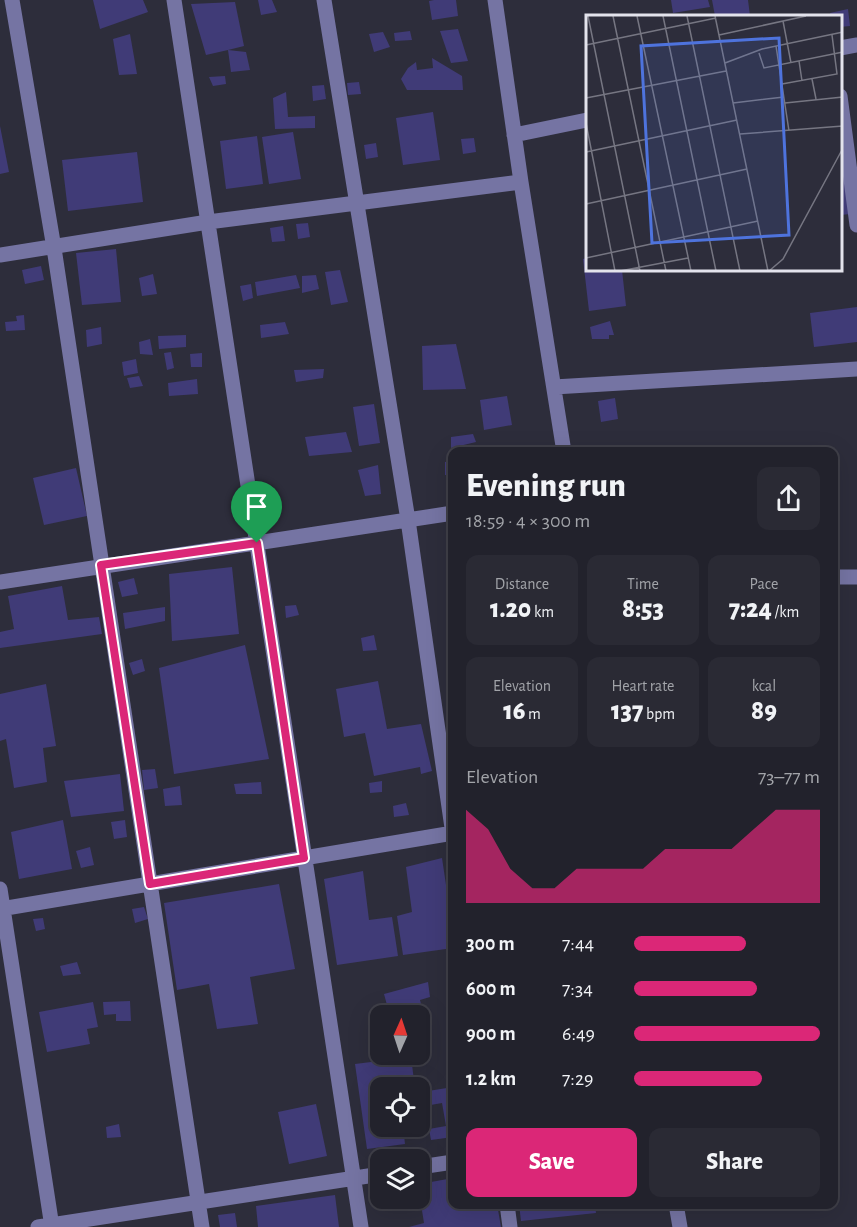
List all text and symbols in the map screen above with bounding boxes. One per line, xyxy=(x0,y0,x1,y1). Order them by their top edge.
inset map xyxy=(586,15,842,272)
button: share xyxy=(757,467,820,530)
text: Evening run xyxy=(466,470,626,503)
pin xyxy=(231,481,282,543)
icon: arrive xyxy=(240,490,273,523)
text: 18:59 · 4 × 300 m xyxy=(466,511,590,531)
text: Distance xyxy=(495,576,549,592)
text: Time xyxy=(627,576,659,592)
text: Pace xyxy=(750,576,778,592)
text: 1.20 xyxy=(490,596,531,622)
text: 8:53 xyxy=(622,596,664,622)
text: 7:24 xyxy=(729,596,772,622)
text: km xyxy=(531,604,554,620)
text: /km xyxy=(772,604,799,620)
text: Elevation xyxy=(493,678,551,694)
text: Heart rate xyxy=(612,678,674,694)
text: kcal xyxy=(752,678,776,694)
text: 16 xyxy=(503,698,525,724)
text: 137 xyxy=(611,698,643,724)
text: 89 xyxy=(751,698,777,724)
text: m xyxy=(525,706,541,722)
text: bpm xyxy=(643,706,675,722)
text: Elevation xyxy=(466,767,538,787)
text: 73–77 m xyxy=(758,767,820,787)
text: 300 m xyxy=(466,934,515,954)
text: 7:44 xyxy=(562,934,594,954)
text: 600 m xyxy=(466,979,516,999)
text: 7:34 xyxy=(562,979,593,999)
north arrow xyxy=(370,1005,430,1065)
map controls xyxy=(370,1005,430,1209)
text: 900 m xyxy=(466,1024,516,1044)
text: 6:49 xyxy=(562,1024,595,1044)
text: 1.2 km xyxy=(466,1069,516,1089)
text: 7:29 xyxy=(562,1069,593,1089)
button: locate xyxy=(370,1077,430,1137)
button: Save xyxy=(466,1128,637,1197)
button: Share xyxy=(649,1128,820,1197)
button: layers xyxy=(370,1149,430,1209)

